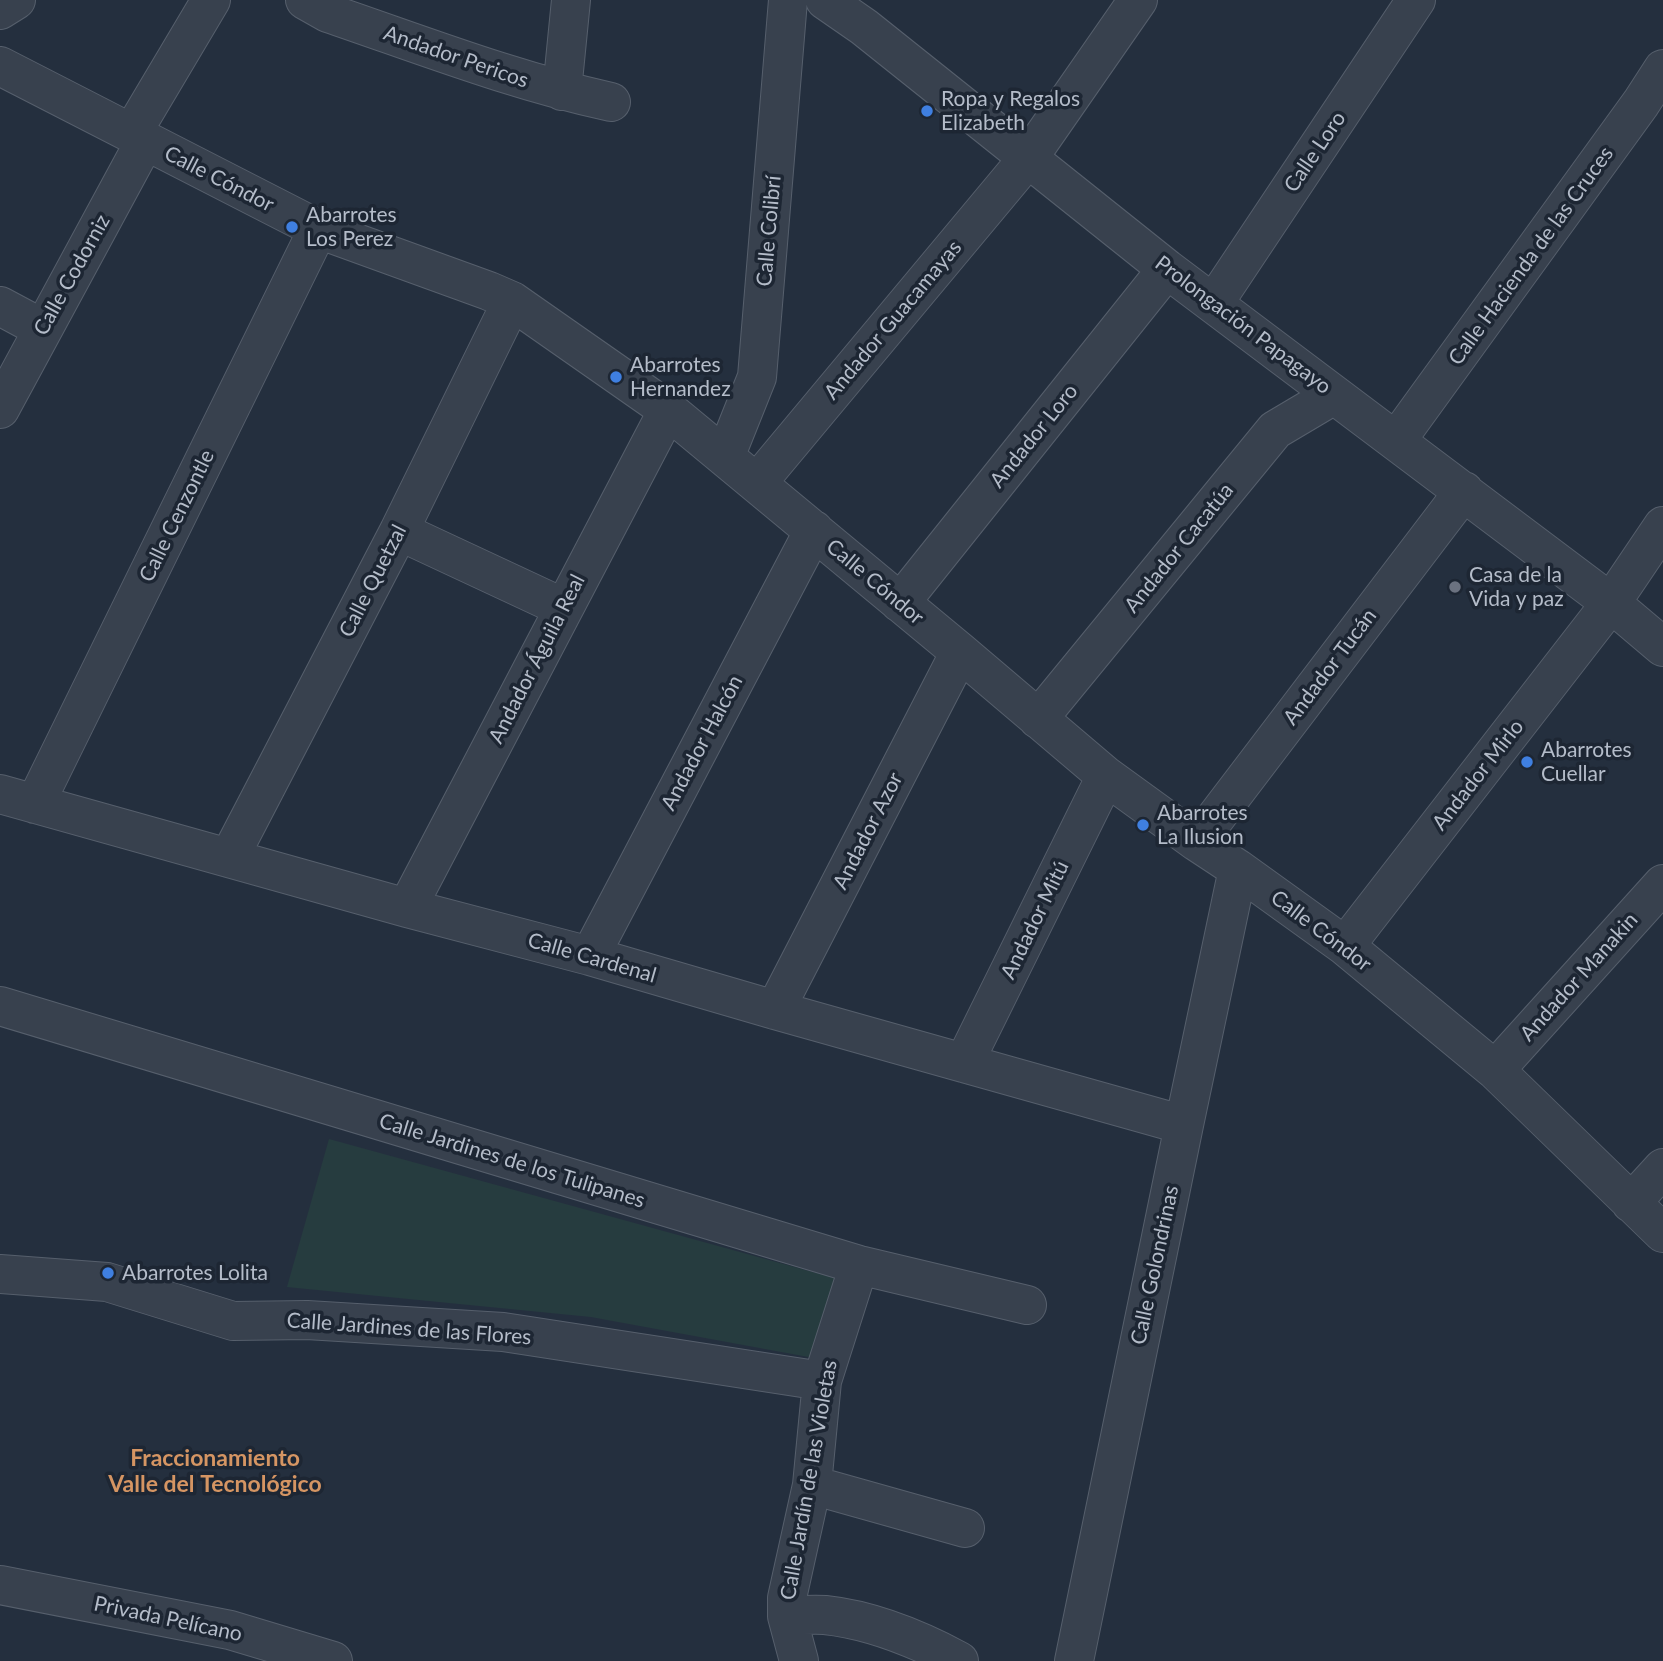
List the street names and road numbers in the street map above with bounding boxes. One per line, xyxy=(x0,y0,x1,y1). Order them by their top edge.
street label: Andador Pericos xyxy=(380,20,532,94)
street label: Calle Loro xyxy=(1279,107,1351,197)
street label: Calle Cóndor xyxy=(160,141,278,217)
street label: Calle Hacienda de las Cruces xyxy=(1443,142,1619,370)
street label: Calle Colibrí xyxy=(752,175,786,287)
street label: Calle Codorniz xyxy=(28,210,116,340)
street label: Andador Guacamayas xyxy=(819,235,967,405)
street label: Prolongación Papagayo xyxy=(1150,251,1336,399)
street label: Andador Loro xyxy=(985,379,1083,493)
street label: Calle Cenzontle xyxy=(134,446,220,586)
street label: Andador Cacatúa xyxy=(1119,478,1239,618)
street label: Calle Quetzal xyxy=(334,521,412,641)
street label: Calle Cóndor xyxy=(821,534,929,630)
street label: Andador Águila Real xyxy=(483,570,591,748)
street label: Andador Tucán xyxy=(1278,604,1382,730)
street label: Andador Halcón xyxy=(656,671,748,815)
street label: Andador Mirlo xyxy=(1427,715,1529,835)
street label: Andador Azor xyxy=(828,768,908,894)
street label: Andador Mitú xyxy=(996,857,1074,983)
street label: Calle Cóndor xyxy=(1266,885,1376,977)
street label: Andador Manakin xyxy=(1515,908,1643,1046)
street label: Calle Cardenal xyxy=(525,928,659,988)
street label: Calle Jardines de los Tulipanes xyxy=(376,1109,648,1213)
street label: Calle Golondrinas xyxy=(1126,1183,1184,1347)
street label: Calle Jardines de las Flores xyxy=(286,1308,532,1350)
street label: Calle Jardín de las Violetas xyxy=(775,1358,843,1602)
street label: Privada Pelícano xyxy=(92,1591,244,1647)

